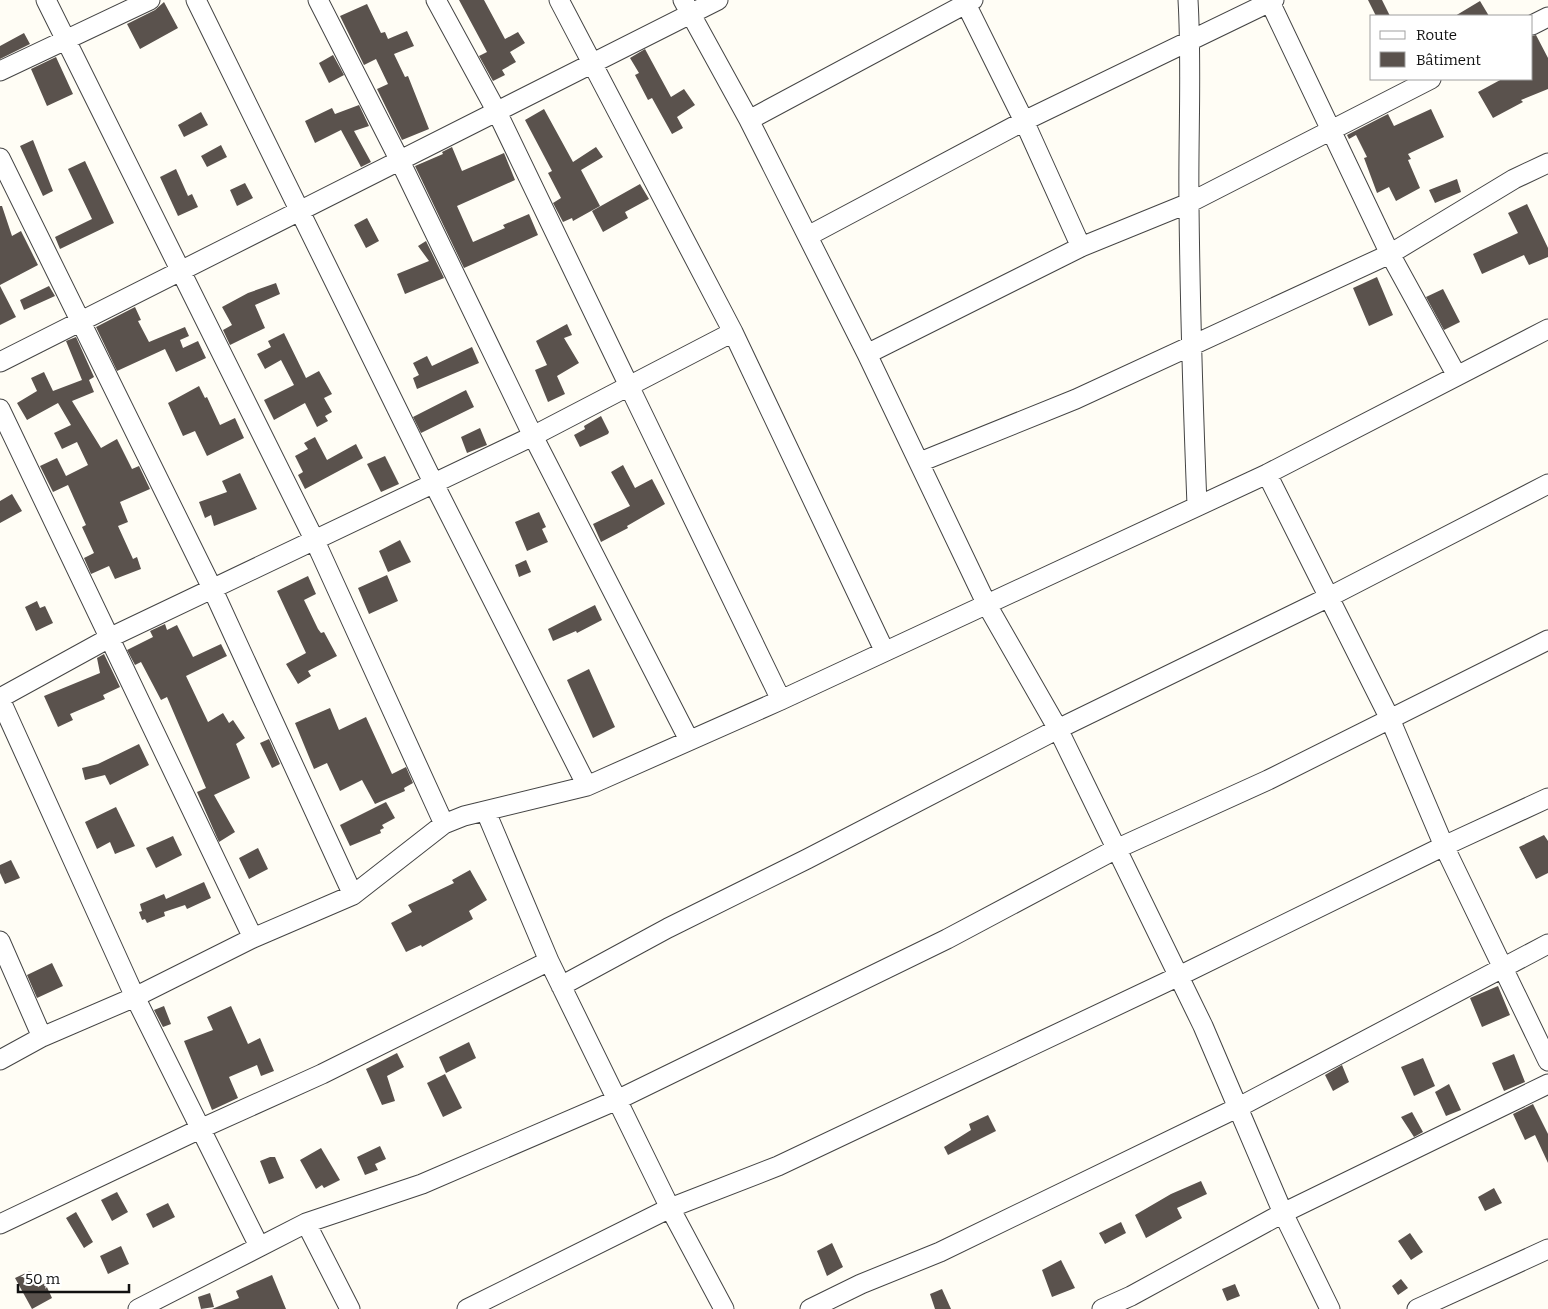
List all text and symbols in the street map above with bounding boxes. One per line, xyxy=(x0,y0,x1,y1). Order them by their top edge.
legend xyxy=(1370,15,1533,80)
text: Route xyxy=(1416,26,1457,44)
text: Bâtiment xyxy=(1416,51,1481,69)
scale bar xyxy=(18,1262,129,1294)
text: 50 m xyxy=(25,1270,61,1288)

